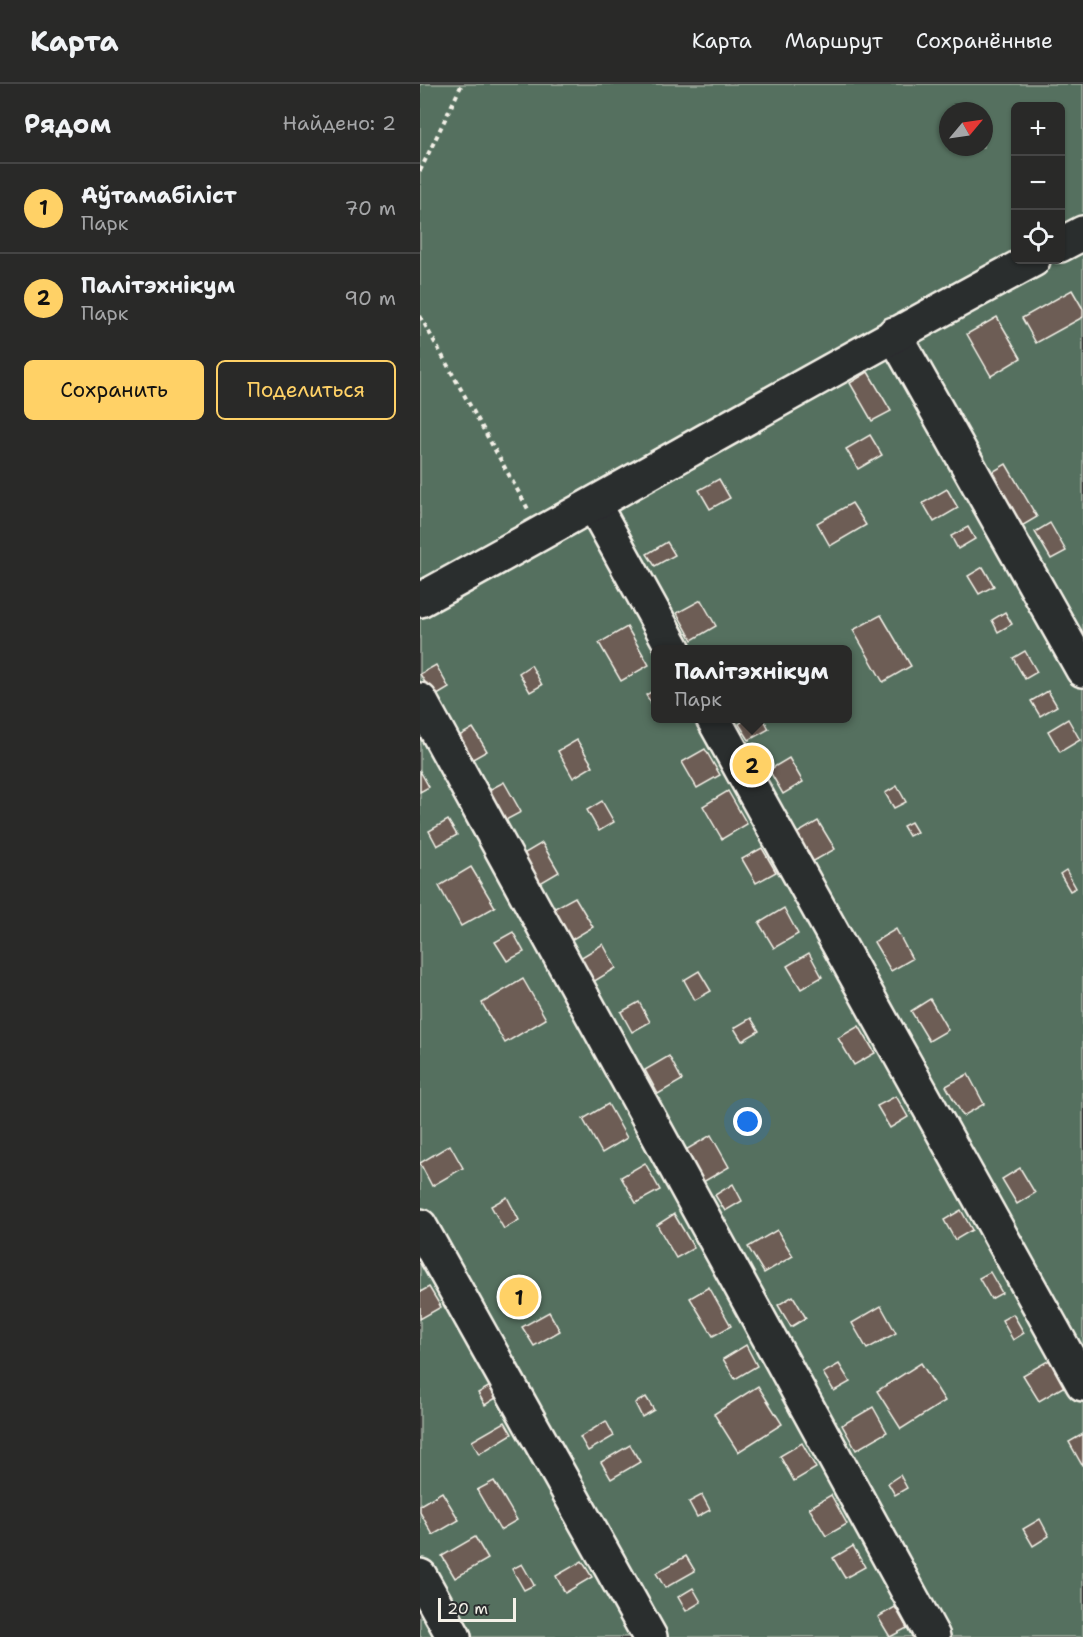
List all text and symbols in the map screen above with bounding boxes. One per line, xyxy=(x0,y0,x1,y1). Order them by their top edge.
text: Карта xyxy=(30,22,119,60)
text: Карта xyxy=(692,27,752,55)
text: Маршрут xyxy=(785,27,883,55)
text: Сохранённые xyxy=(916,27,1053,55)
north arrow xyxy=(939,102,993,156)
map controls xyxy=(1011,102,1065,264)
button: + xyxy=(1011,102,1065,156)
text: Рядом xyxy=(24,106,111,141)
text: Найдено: 2 xyxy=(283,110,396,136)
button: − xyxy=(1011,156,1065,210)
text: Аўтамабіліст xyxy=(81,181,237,210)
text: 1 xyxy=(39,195,48,221)
text: 70 m xyxy=(344,195,396,221)
text: Парк xyxy=(81,210,128,236)
button: locate xyxy=(1011,210,1065,264)
text: Палітэхнікум xyxy=(81,271,235,300)
text: 2 xyxy=(37,285,51,311)
text: 90 m xyxy=(344,285,396,311)
text: Парк xyxy=(81,300,128,326)
button: Сохранить xyxy=(24,360,204,420)
button: Поделиться xyxy=(216,360,396,420)
popup xyxy=(651,645,852,723)
text: Палітэхнікум xyxy=(674,657,829,686)
text: Парк xyxy=(674,686,722,712)
pin: 2 xyxy=(732,742,772,788)
your location xyxy=(733,1107,762,1136)
pin: 1 xyxy=(500,1274,538,1320)
scale bar xyxy=(438,1595,516,1622)
text: 20 m xyxy=(447,1598,488,1619)

